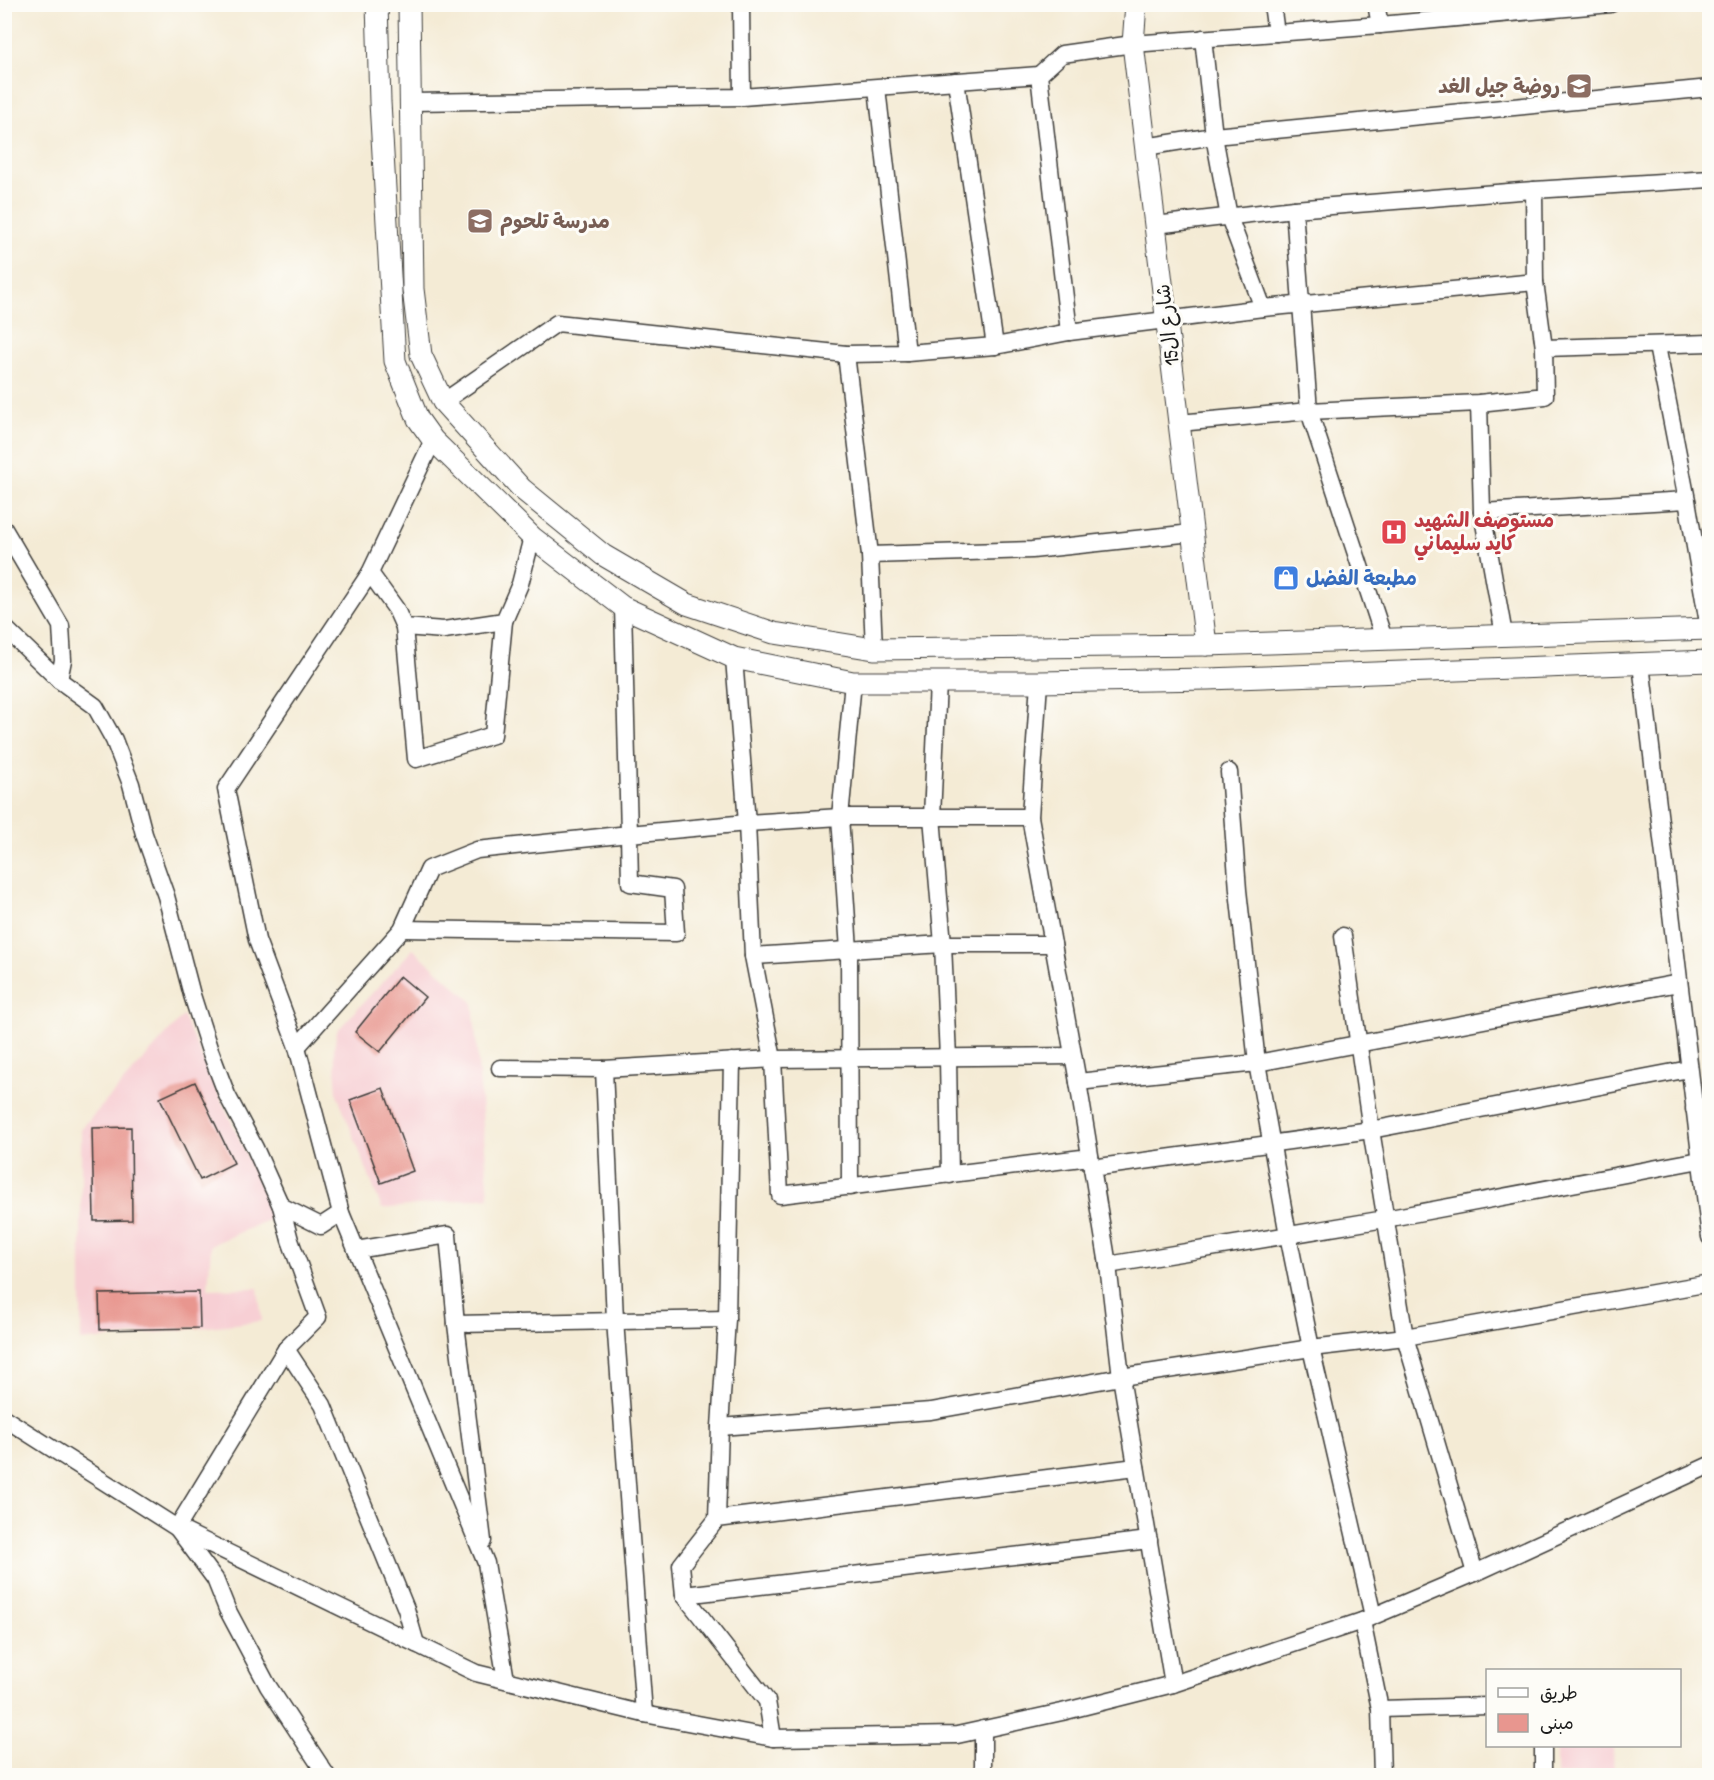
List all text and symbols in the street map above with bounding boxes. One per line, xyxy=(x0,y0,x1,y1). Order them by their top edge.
school or university icon: روضة جيل الغد xyxy=(1564,71,1594,101)
place label: روضة جيل الغد xyxy=(1438,72,1560,99)
school or university icon: مدرسة تلحوم xyxy=(465,206,495,236)
place label: مدرسة تلحوم xyxy=(500,207,610,236)
street label: شارع ال15 xyxy=(1148,283,1186,367)
place label: مستوصف الشهيد كايد سليماني xyxy=(1414,506,1554,561)
hospital icon: مستوصف الشهيد كايد سليماني xyxy=(1379,517,1409,547)
shop icon: مطبعة الفضل xyxy=(1271,563,1301,593)
place label: مطبعة الفضل xyxy=(1306,564,1417,591)
legend xyxy=(1486,1669,1681,1747)
text: طريق xyxy=(1540,1680,1578,1705)
text: مبنى xyxy=(1540,1710,1574,1735)

